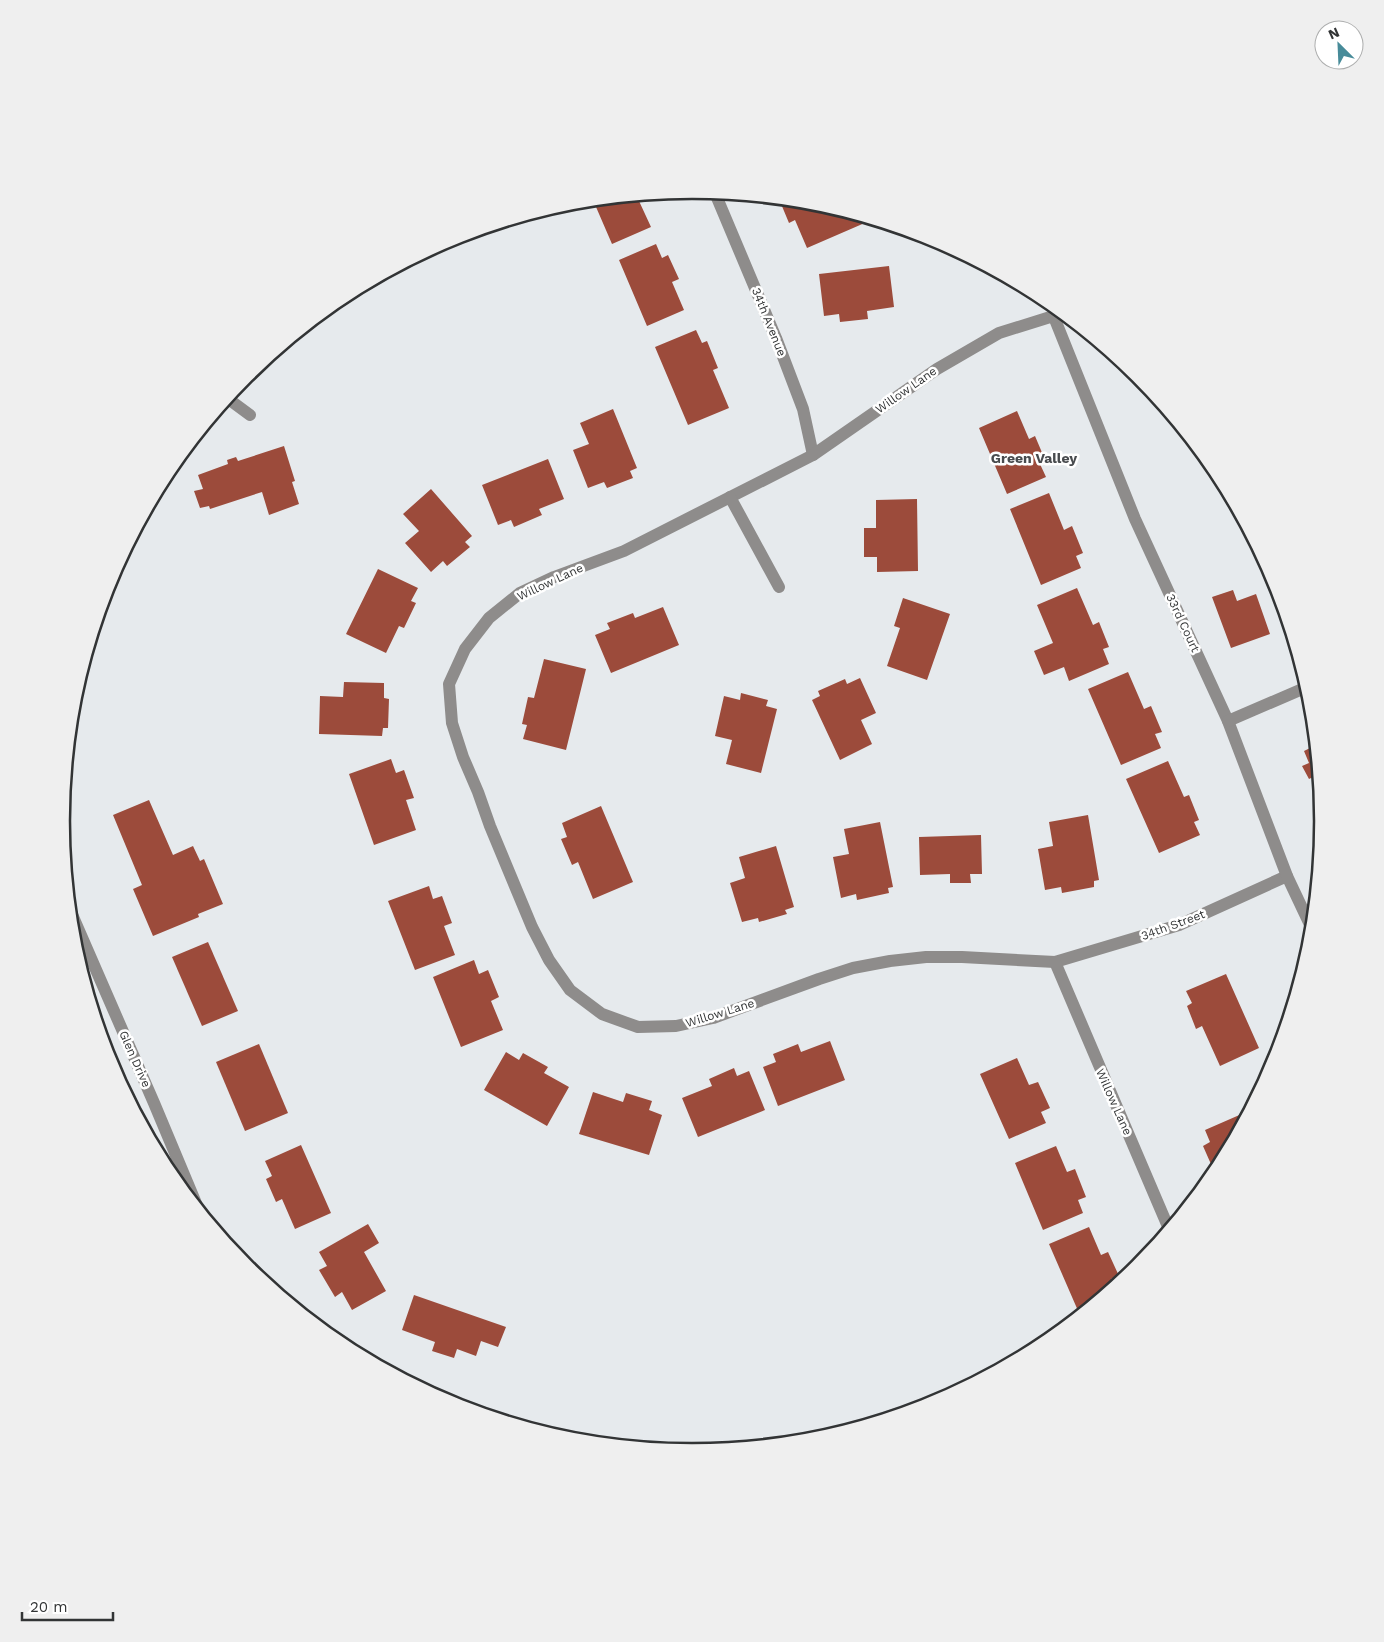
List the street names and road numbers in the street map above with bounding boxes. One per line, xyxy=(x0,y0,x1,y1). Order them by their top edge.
street label: 34th Avenue xyxy=(749,286,789,358)
street label: Willow Lane xyxy=(873,364,939,416)
street label: Willow Lane xyxy=(515,561,585,603)
street label: 33rd Court xyxy=(1163,592,1203,654)
street label: 34th Street xyxy=(1139,907,1207,943)
street label: Willow Lane xyxy=(684,996,756,1030)
street label: Glen Drive xyxy=(116,1028,154,1090)
street label: Willow Lane xyxy=(1093,1067,1135,1137)

